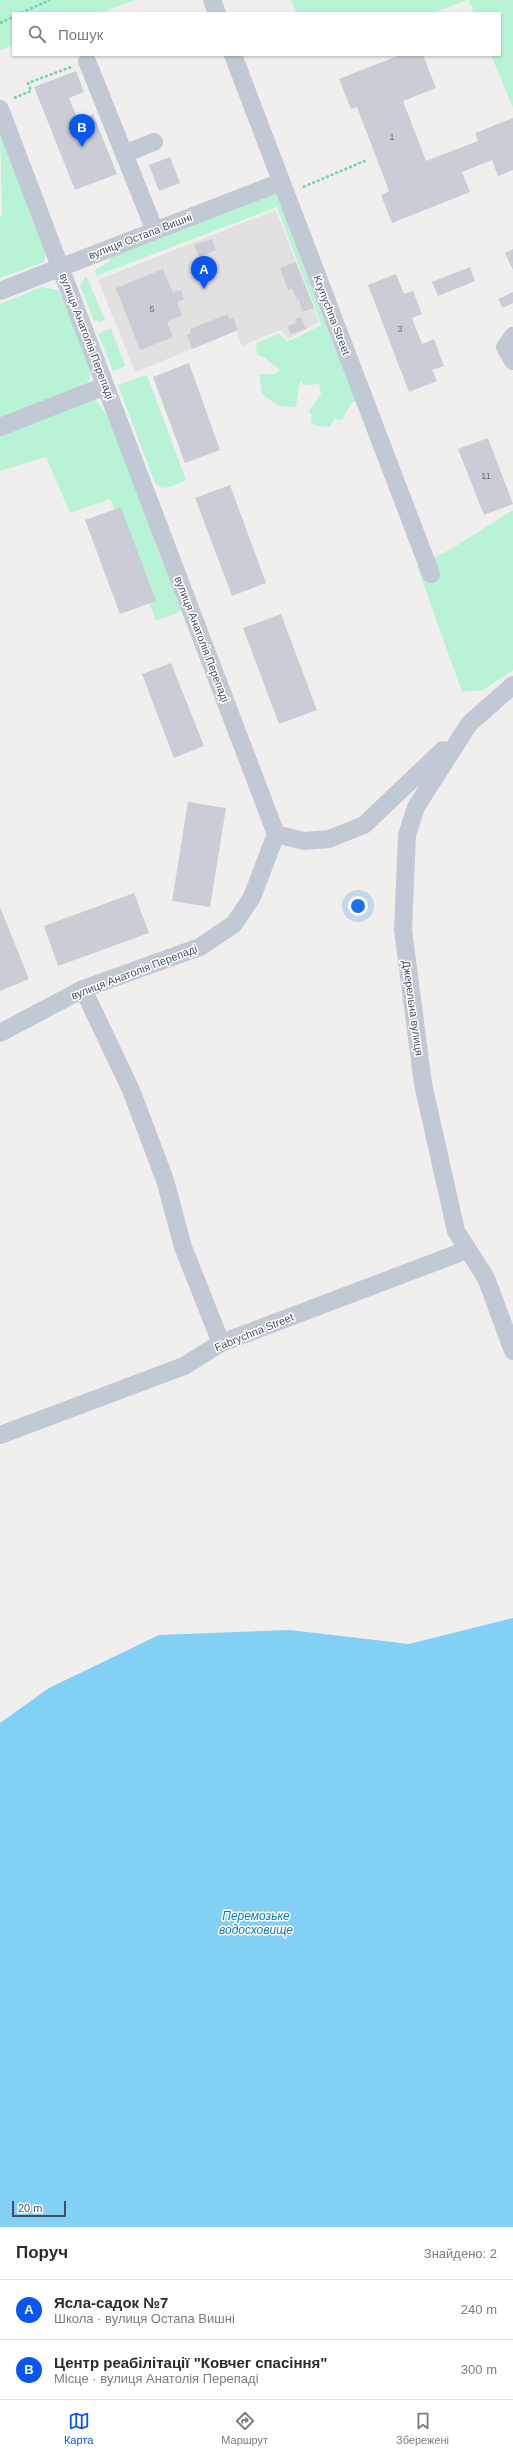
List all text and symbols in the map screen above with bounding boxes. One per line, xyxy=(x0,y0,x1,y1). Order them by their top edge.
search box xyxy=(12,12,501,56)
icon: search xyxy=(26,23,48,45)
text: Пошук xyxy=(58,26,103,43)
pin: B xyxy=(69,114,95,147)
house number: 1 xyxy=(389,132,395,142)
street label: вулиця Остапа Вишні xyxy=(87,211,193,261)
pin: A xyxy=(191,256,217,289)
street label: вулиця Анатолія Перепаді xyxy=(57,271,117,401)
street label: Krynychna Street xyxy=(311,273,353,357)
house number: 5 xyxy=(149,304,155,314)
house number: 3 xyxy=(397,324,403,334)
house number: 11 xyxy=(481,471,491,481)
street label: вулиця Анатолія Перепаді xyxy=(172,574,232,704)
your location xyxy=(348,896,368,916)
street label: вулиця Анатолія Перепаді xyxy=(69,942,199,1002)
street label: Джерельна вулиця xyxy=(400,960,426,1056)
street label: Fabrychna Street xyxy=(213,1311,295,1353)
water label: Перемозьке водосховище xyxy=(219,1909,293,1937)
scale bar xyxy=(12,2199,66,2218)
text: 20 m xyxy=(18,2202,42,2214)
text: Поруч xyxy=(16,2243,68,2262)
text: Знайдено: 2 xyxy=(424,2246,497,2261)
text: Ясла-садок №7 xyxy=(54,2294,168,2311)
text: A xyxy=(24,2302,34,2317)
text: 240 m xyxy=(461,2302,497,2317)
text: Школа · вулиця Остапа Вишні xyxy=(54,2311,235,2326)
text: Центр реабілітації "Ковчег спасіння" xyxy=(54,2354,327,2371)
text: B xyxy=(24,2362,34,2377)
text: 300 m xyxy=(461,2362,497,2377)
text: Місце · вулиця Анатолія Перепаді xyxy=(54,2371,259,2386)
tab: Карта xyxy=(64,2410,93,2446)
tab: Маршрут xyxy=(221,2410,268,2446)
tab: Збережені xyxy=(396,2410,449,2446)

